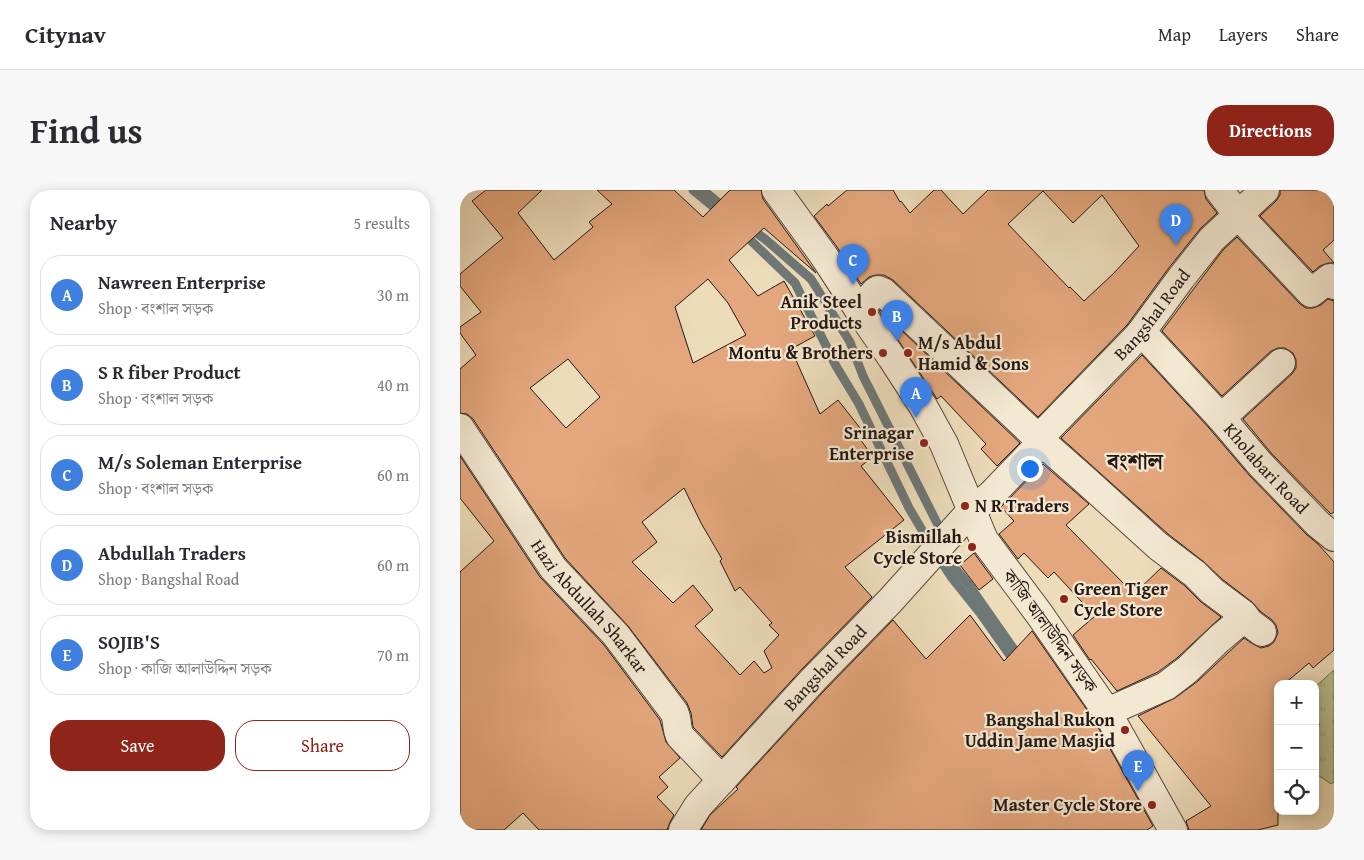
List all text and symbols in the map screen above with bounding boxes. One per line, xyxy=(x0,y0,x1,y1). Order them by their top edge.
text: Citynav xyxy=(25,17,106,52)
text: Map xyxy=(1158,21,1191,48)
text: Layers xyxy=(1219,21,1268,48)
text: Share xyxy=(1296,21,1339,48)
text: Find us xyxy=(30,105,143,156)
button: Directions xyxy=(1207,105,1334,156)
pin: D xyxy=(1160,204,1192,245)
text: Nearby xyxy=(50,207,117,238)
text: 5 results xyxy=(353,211,410,235)
pin: C xyxy=(837,244,869,285)
street label: Bangshal Road xyxy=(1107,262,1197,366)
text: Nawreen Enterprise xyxy=(98,268,266,296)
text: A xyxy=(62,283,72,307)
text: 30 m xyxy=(377,283,409,307)
place label: Anik Steel Products xyxy=(781,288,862,336)
text: Shop · বংশাল সড়ক xyxy=(98,296,213,320)
pin: B xyxy=(881,300,913,341)
marker: Anik Steel Products xyxy=(866,306,878,318)
place label: M/s Abdul Hamid & Sons xyxy=(918,329,1029,377)
place label: Montu & Brothers xyxy=(729,339,873,366)
marker: Montu & Brothers xyxy=(877,347,889,359)
marker: M/s Abdul Hamid & Sons xyxy=(902,347,914,359)
text: S R fiber Product xyxy=(98,358,241,386)
text: B xyxy=(62,373,72,397)
text: 40 m xyxy=(377,373,409,397)
pin: A xyxy=(900,377,932,418)
text: Shop · বংশাল সড়ক xyxy=(98,386,213,410)
street label: Kholabari Road xyxy=(1218,417,1316,520)
place label: Srinagar Enterprise xyxy=(829,419,915,467)
marker: Srinagar Enterprise xyxy=(918,437,930,449)
district label: বংশাল xyxy=(1106,445,1164,477)
text: M/s Soleman Enterprise xyxy=(98,448,302,476)
your location xyxy=(1017,456,1043,482)
text: C xyxy=(62,463,72,487)
text: 60 m xyxy=(377,463,409,487)
text: Shop · বংশাল সড়ক xyxy=(98,476,213,500)
place label: N R Traders xyxy=(975,492,1069,519)
marker: N R Traders xyxy=(959,500,971,512)
place label: Bismillah Cycle Store xyxy=(873,523,962,571)
street label: Hazi Abdullah Sharkar xyxy=(525,534,655,680)
text: Abdullah Traders xyxy=(98,539,246,567)
marker: Bismillah Cycle Store xyxy=(966,541,978,553)
text: D xyxy=(62,553,72,577)
text: 60 m xyxy=(377,553,409,577)
street label: কাজি আলাউদ্দিন সড়ক xyxy=(996,563,1105,699)
text: Shop · Bangshal Road xyxy=(98,567,239,591)
place label: Green Tiger Cycle Store xyxy=(1074,575,1169,623)
marker: Green Tiger Cycle Store xyxy=(1058,593,1070,605)
street label: Bangshal Road xyxy=(777,618,873,717)
text: SOJIB'S xyxy=(98,628,160,656)
text: E xyxy=(63,643,71,667)
text: 70 m xyxy=(377,643,409,667)
text: Shop · কাজি আলাউদ্দিন সড়ক xyxy=(98,656,272,680)
map controls xyxy=(1274,680,1319,815)
button: + xyxy=(1274,680,1319,725)
place label: Bangshal Rukon Uddin Jame Masjid xyxy=(965,706,1116,754)
button: Save xyxy=(50,720,225,771)
button: Share xyxy=(235,720,410,771)
marker: Bangshal Rukon Uddin Jame Masjid xyxy=(1119,724,1131,736)
button: − xyxy=(1274,725,1319,770)
pin: E xyxy=(1122,750,1154,791)
button: locate xyxy=(1274,770,1319,815)
place label: Master Cycle Store xyxy=(993,791,1142,818)
marker: Master Cycle Store xyxy=(1146,799,1158,811)

